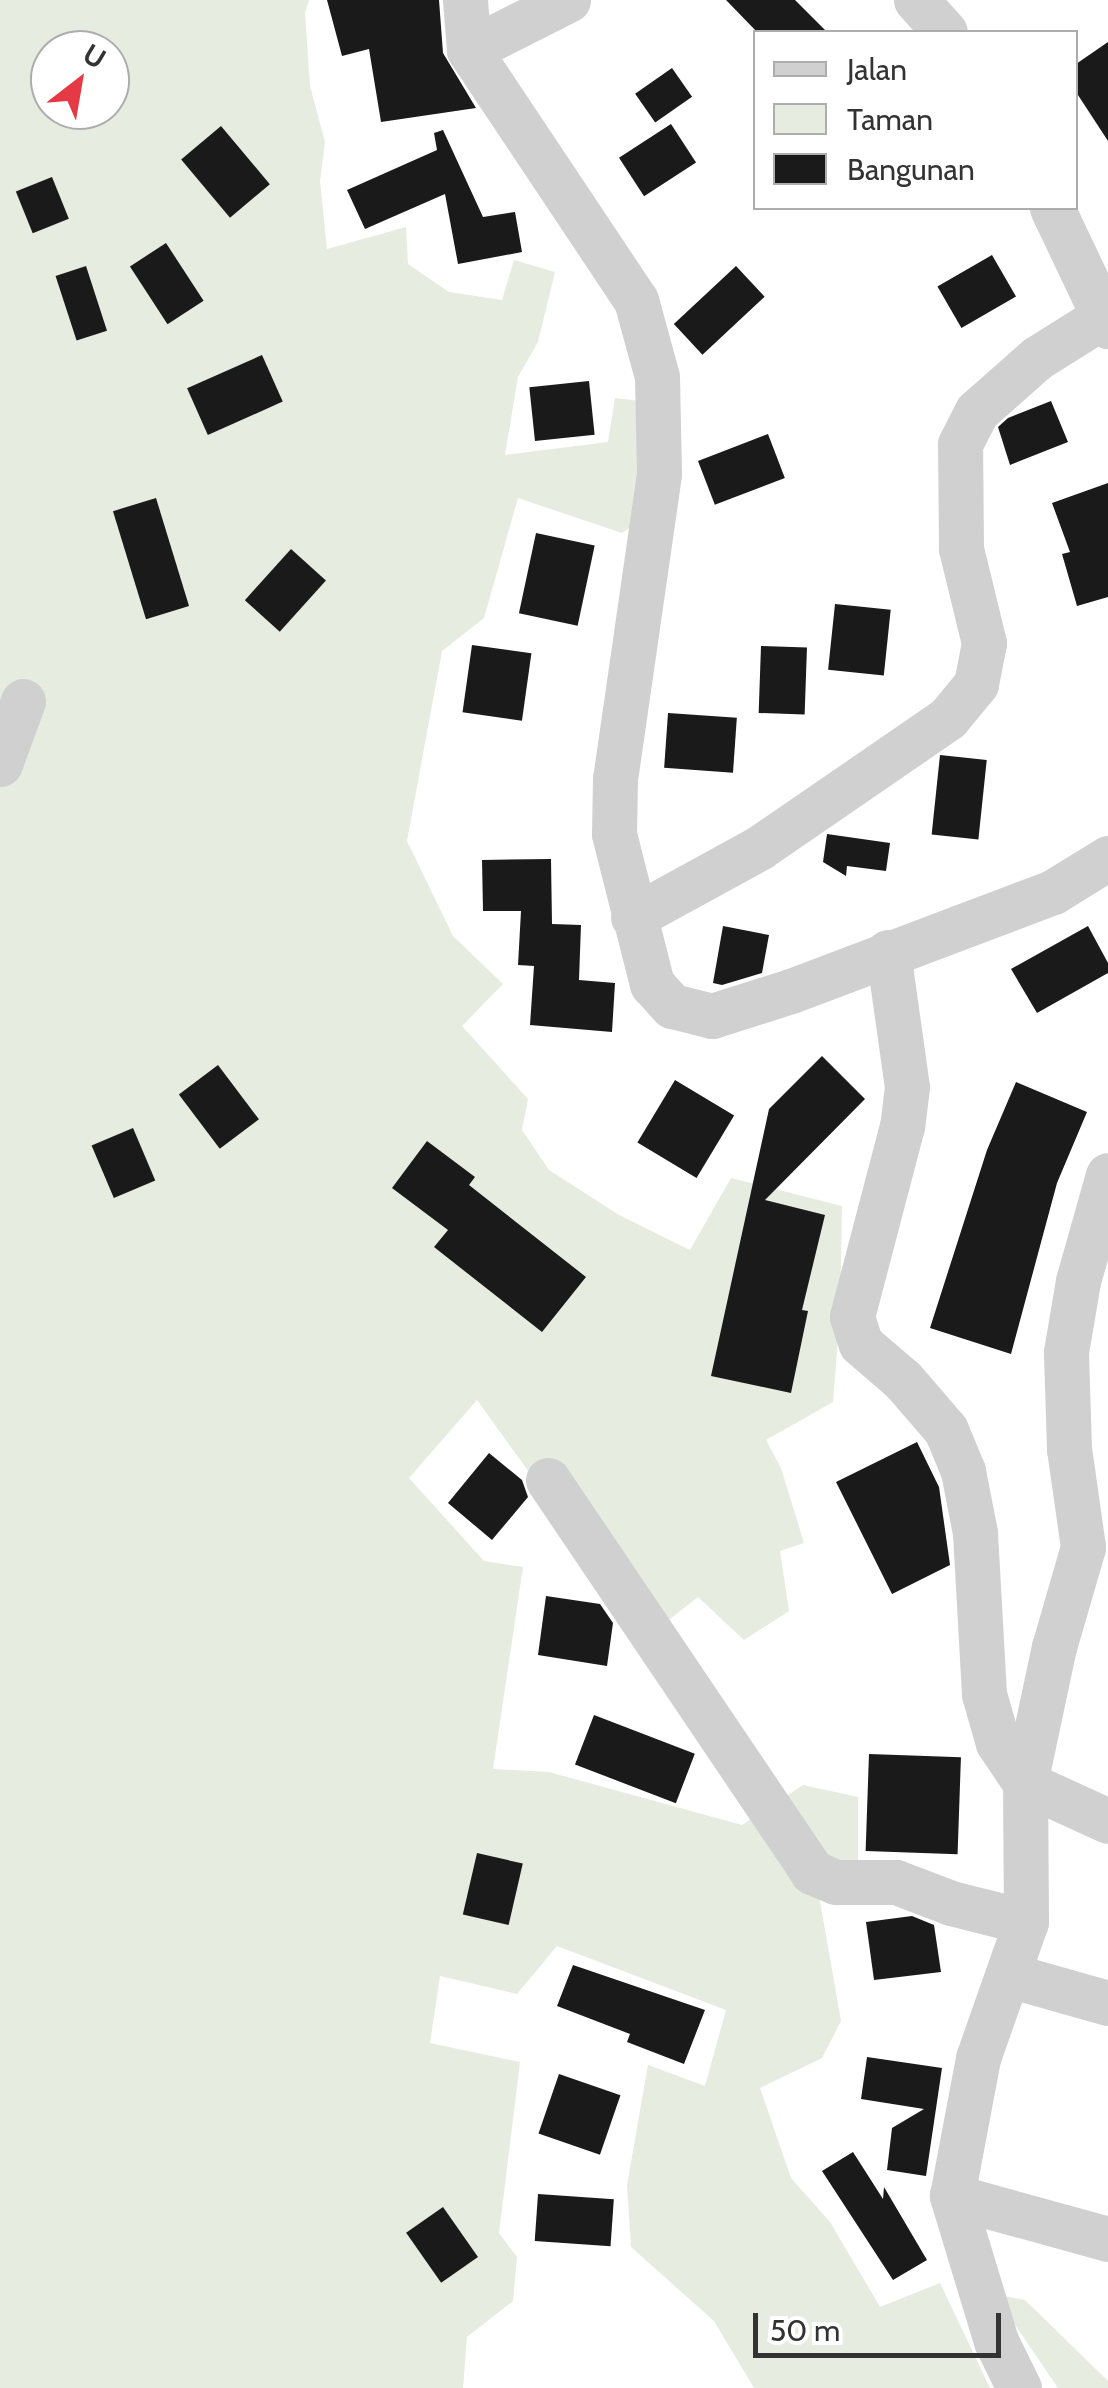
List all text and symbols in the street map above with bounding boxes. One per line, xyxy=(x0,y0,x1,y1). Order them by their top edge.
north arrow xyxy=(30,30,130,130)
legend xyxy=(753,30,1078,210)
text: U xyxy=(77,36,112,76)
text: Jalan xyxy=(847,51,907,88)
text: Taman xyxy=(847,101,933,138)
text: Bangunan xyxy=(847,151,975,188)
scale bar xyxy=(758,2293,1006,2355)
text: 50 m xyxy=(770,2312,840,2349)

